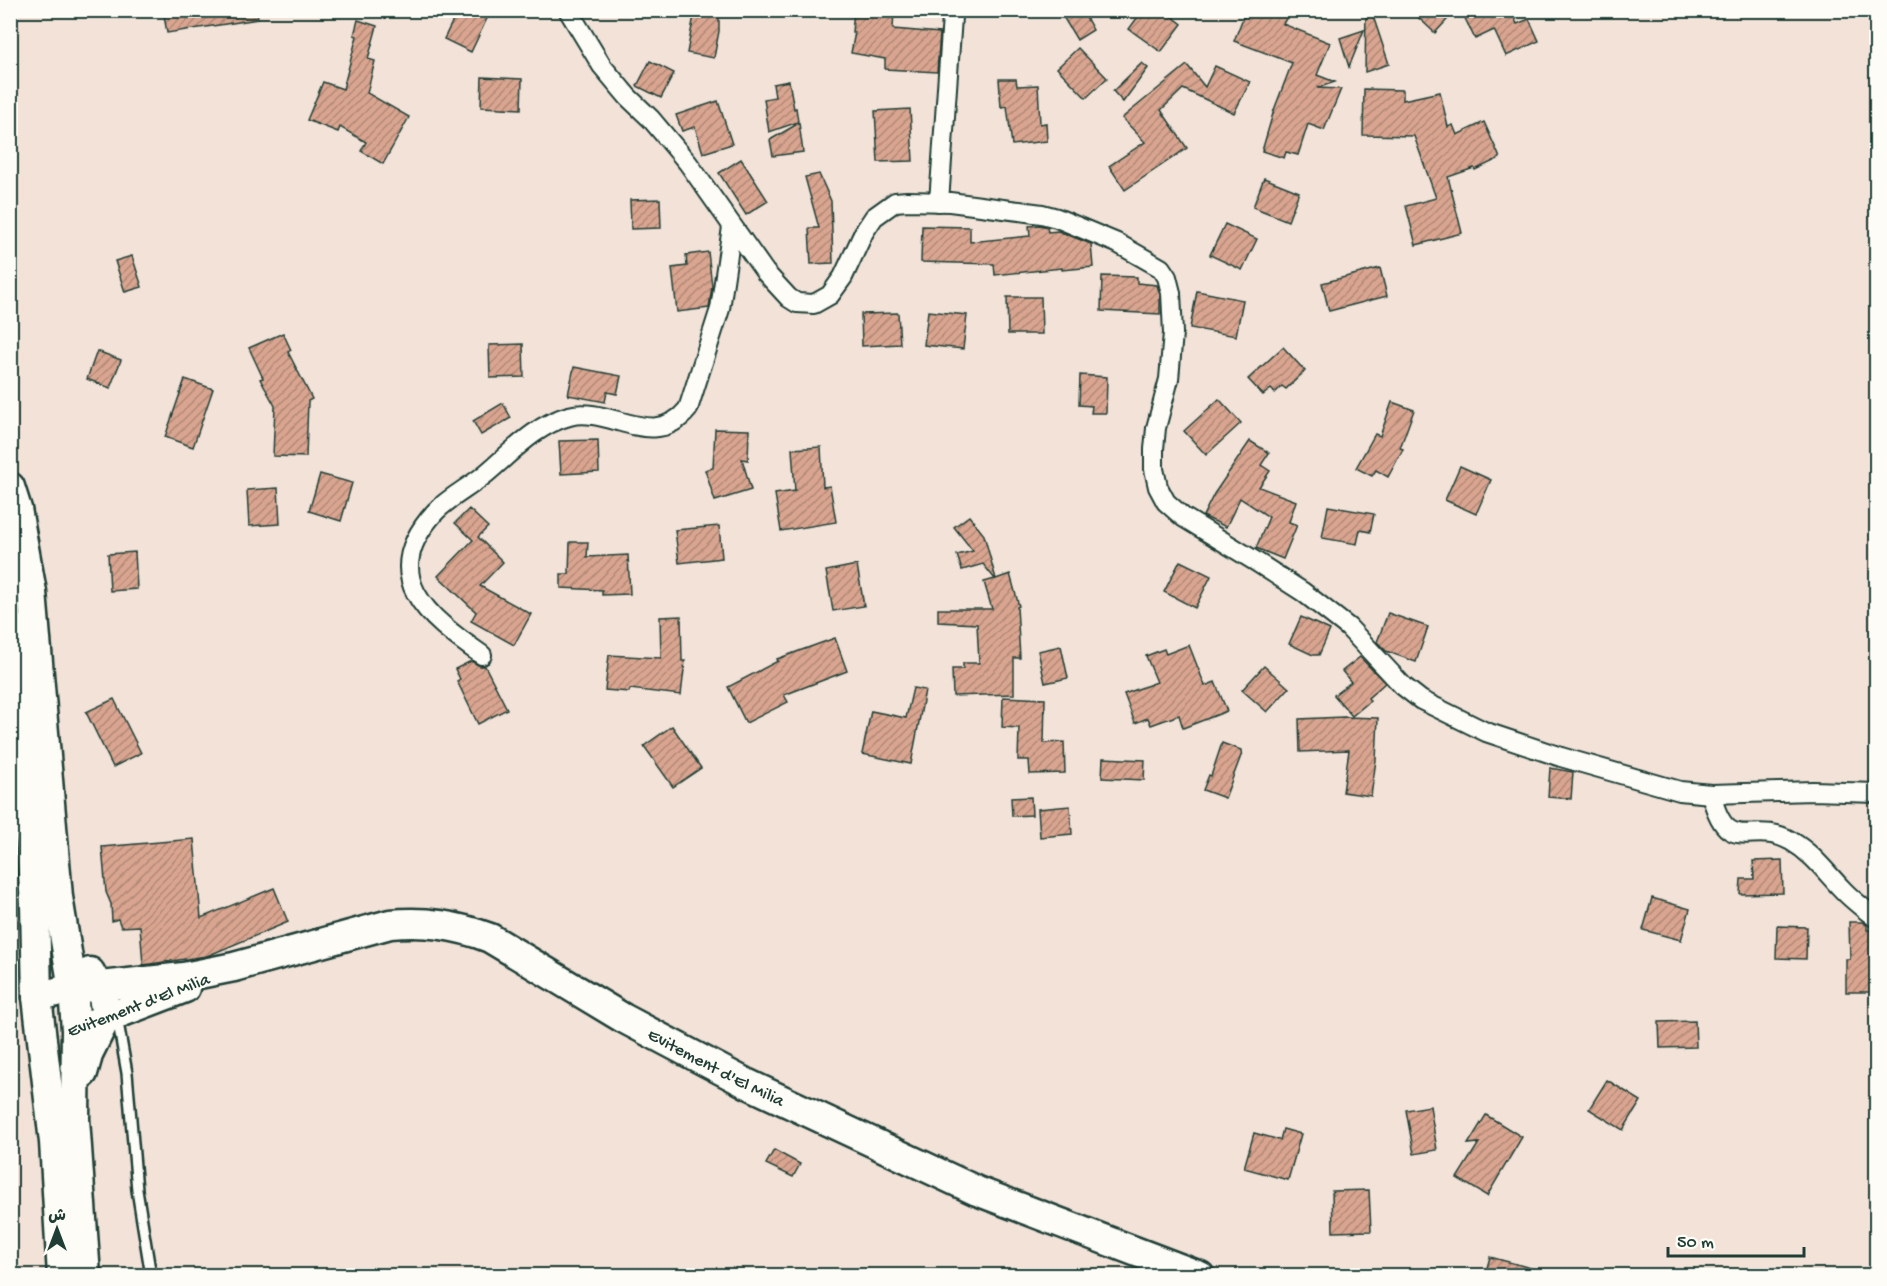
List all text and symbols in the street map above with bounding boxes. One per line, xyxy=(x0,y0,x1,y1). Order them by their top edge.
street label: Evitement d'El Milia xyxy=(65,969,214,1043)
street label: Evitement d'El Milia xyxy=(644,1025,788,1113)
north arrow xyxy=(27,1199,87,1259)
text: ش xyxy=(48,1208,66,1227)
scale bar xyxy=(1668,1220,1804,1258)
text: 50 m xyxy=(1677,1233,1714,1254)

